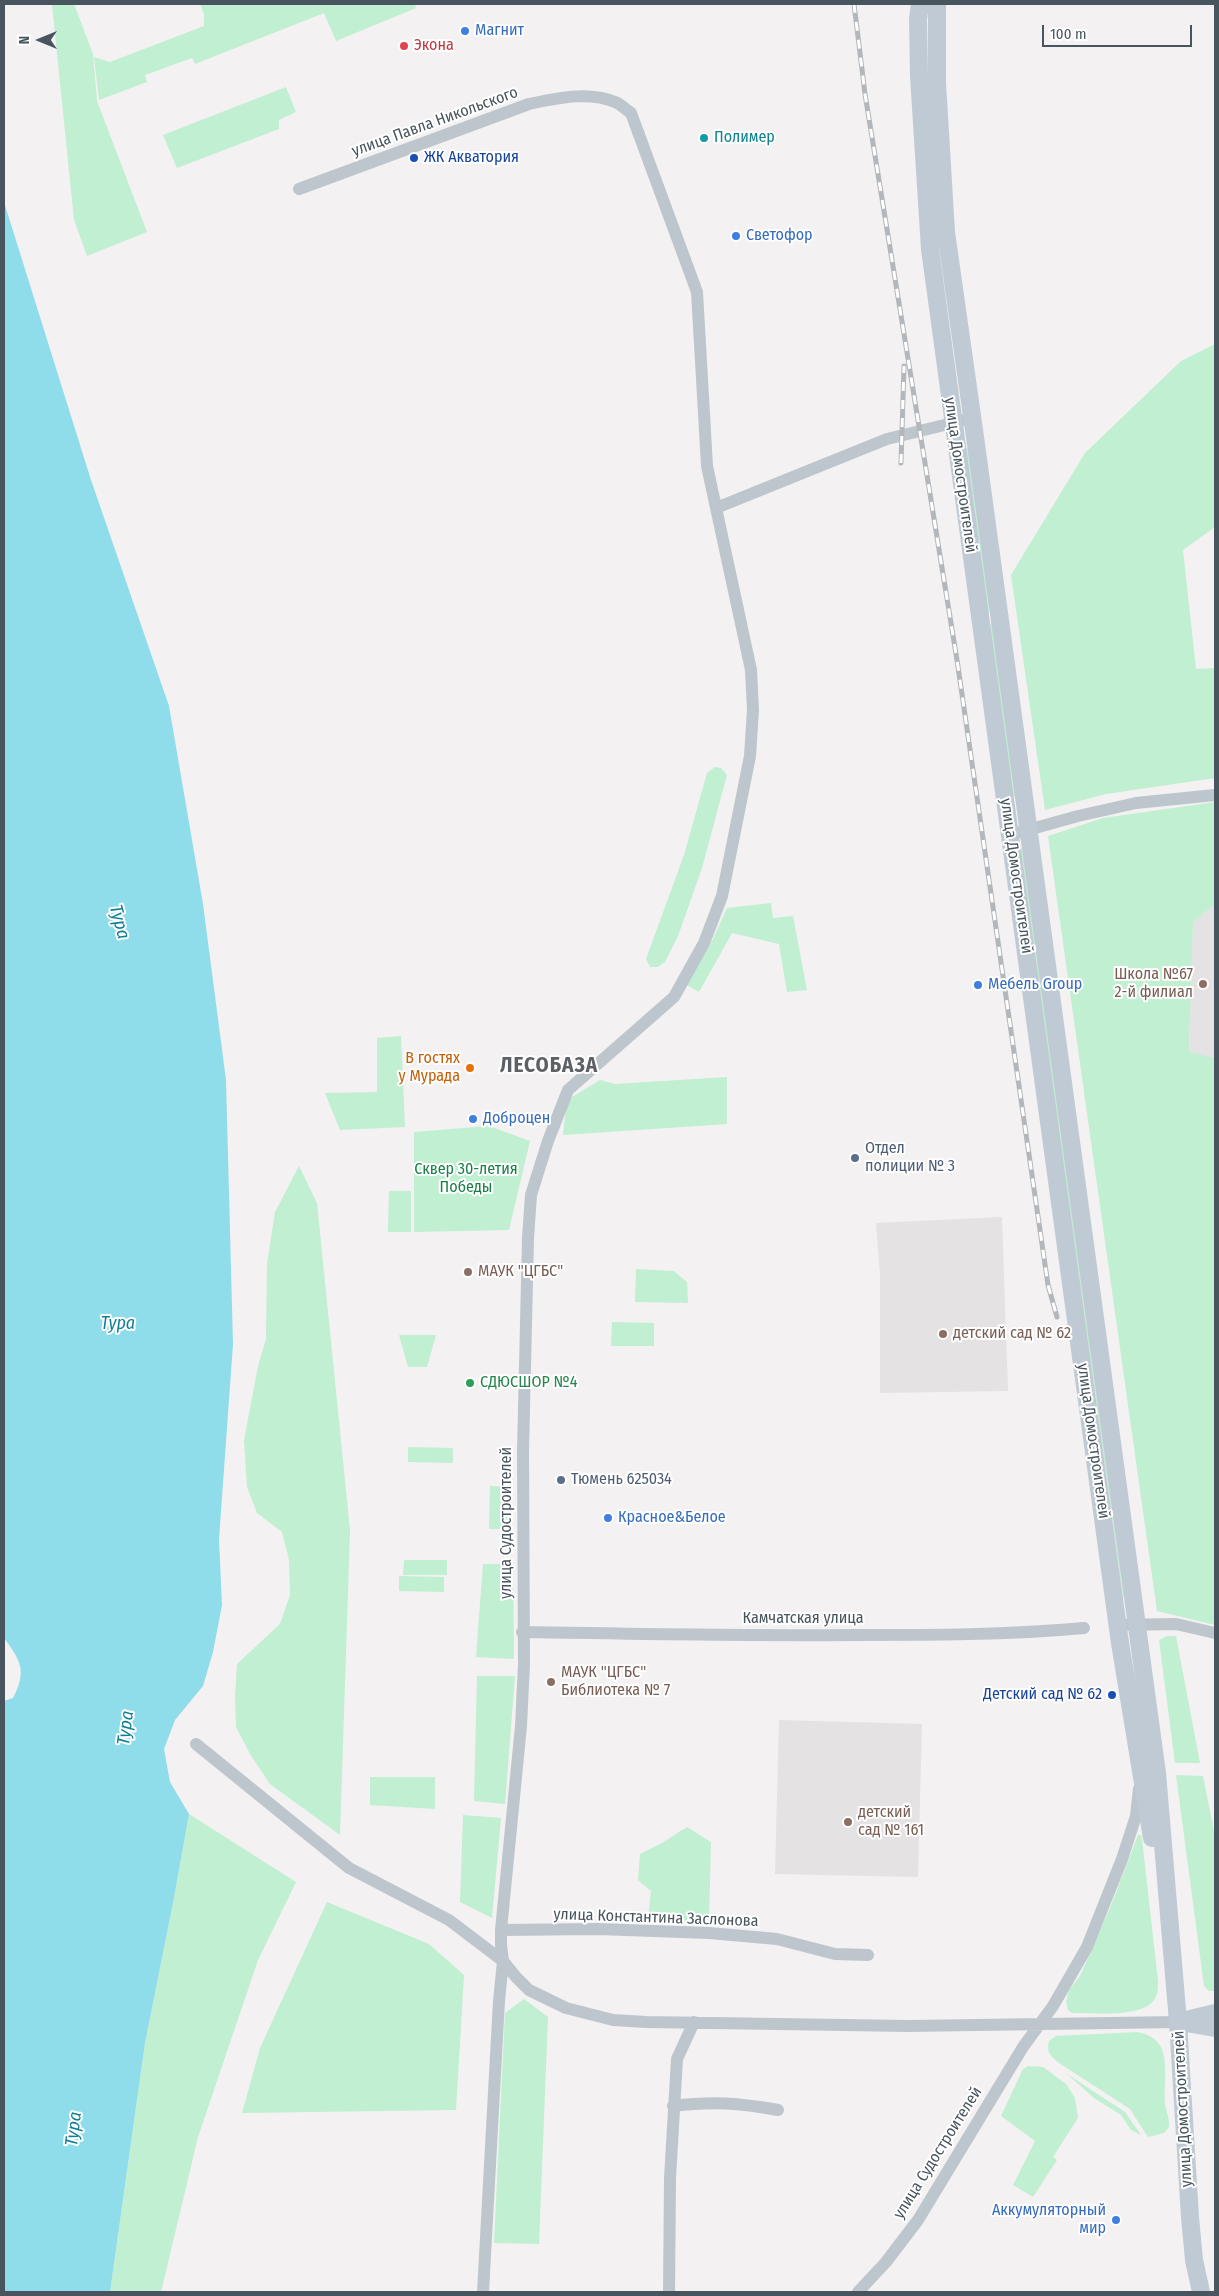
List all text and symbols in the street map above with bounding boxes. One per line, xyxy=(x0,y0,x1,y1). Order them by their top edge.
north arrow xyxy=(15,15,65,65)
scale bar xyxy=(1044,15,1194,47)
place label: Магнит xyxy=(475,21,524,41)
marker: Магнит xyxy=(459,25,471,37)
text: 100 m xyxy=(1050,25,1087,43)
text: N xyxy=(16,36,33,44)
place label: Экона xyxy=(414,36,454,56)
marker: Экона xyxy=(398,40,410,52)
street label: улица Павла Никольского xyxy=(349,83,521,161)
place label: Полимер xyxy=(714,128,775,148)
marker: Полимер xyxy=(698,132,710,144)
place label: ЖК Акватория xyxy=(424,148,519,168)
marker: ЖК Акватория xyxy=(408,152,420,164)
place label: Светофор xyxy=(746,226,813,246)
marker: Светофор xyxy=(730,230,742,242)
street label: улица Домостроителей xyxy=(940,396,980,554)
street label: улица Домостроителей xyxy=(996,797,1036,955)
water label: Тура xyxy=(104,903,134,941)
place label: Школа №67 2-й филиал xyxy=(1114,965,1193,1003)
place label: Мебель Group xyxy=(988,975,1082,995)
marker: Школа №67 2-й филиал xyxy=(1197,978,1209,990)
marker: Мебель Group xyxy=(972,979,984,991)
place label: В гостях у Мурада xyxy=(398,1049,460,1087)
district label: ЛЕСОБАЗА xyxy=(499,1053,599,1079)
marker: В гостях у Мурада xyxy=(464,1062,476,1074)
place label: Доброцен xyxy=(483,1109,550,1129)
marker: Доброцен xyxy=(467,1113,479,1125)
place label: Отдел полиции № 3 xyxy=(865,1139,955,1177)
marker: Отдел полиции № 3 xyxy=(849,1152,861,1164)
park label: Сквер 30-летия Победы xyxy=(414,1160,518,1198)
place label: МАУК "ЦГБС" xyxy=(478,1262,563,1282)
marker: МАУК "ЦГБС" xyxy=(462,1266,474,1278)
water label: Тура xyxy=(101,1313,135,1335)
place label: детский сад № 62 xyxy=(953,1324,1071,1344)
marker: детский сад № 62 xyxy=(937,1328,949,1340)
street label: улица Домостроителей xyxy=(1073,1362,1113,1520)
place label: СДЮСШОР №4 xyxy=(480,1373,577,1393)
marker: СДЮСШОР №4 xyxy=(464,1377,476,1389)
street label: улица Судостроителей xyxy=(497,1447,517,1599)
place label: Тюмень 625034 xyxy=(571,1470,672,1490)
marker: Тюмень 625034 xyxy=(555,1474,567,1486)
place label: Красное&Белое xyxy=(618,1508,726,1528)
marker: Красное&Белое xyxy=(602,1512,614,1524)
street label: Камчатская улица xyxy=(742,1609,864,1629)
place label: МАУК "ЦГБС" Библиотека № 7 xyxy=(561,1663,670,1701)
marker: МАУК "ЦГБС" Библиотека № 7 xyxy=(545,1676,557,1688)
place label: Детский сад № 62 xyxy=(983,1685,1102,1705)
marker: Детский сад № 62 xyxy=(1106,1689,1118,1701)
water label: Тура xyxy=(113,1710,139,1746)
place label: детский сад № 161 xyxy=(858,1803,924,1841)
marker: детский сад № 161 xyxy=(842,1816,854,1828)
street label: улица Константина Заслонова xyxy=(553,1905,759,1931)
street label: улица Домостроителей xyxy=(1169,2030,1197,2188)
street label: улица Судостроителей xyxy=(890,2083,986,2223)
water label: Тура xyxy=(61,2111,87,2147)
place label: Аккумуляторный мир xyxy=(992,2201,1106,2239)
marker: Аккумуляторный мир xyxy=(1110,2214,1122,2226)

